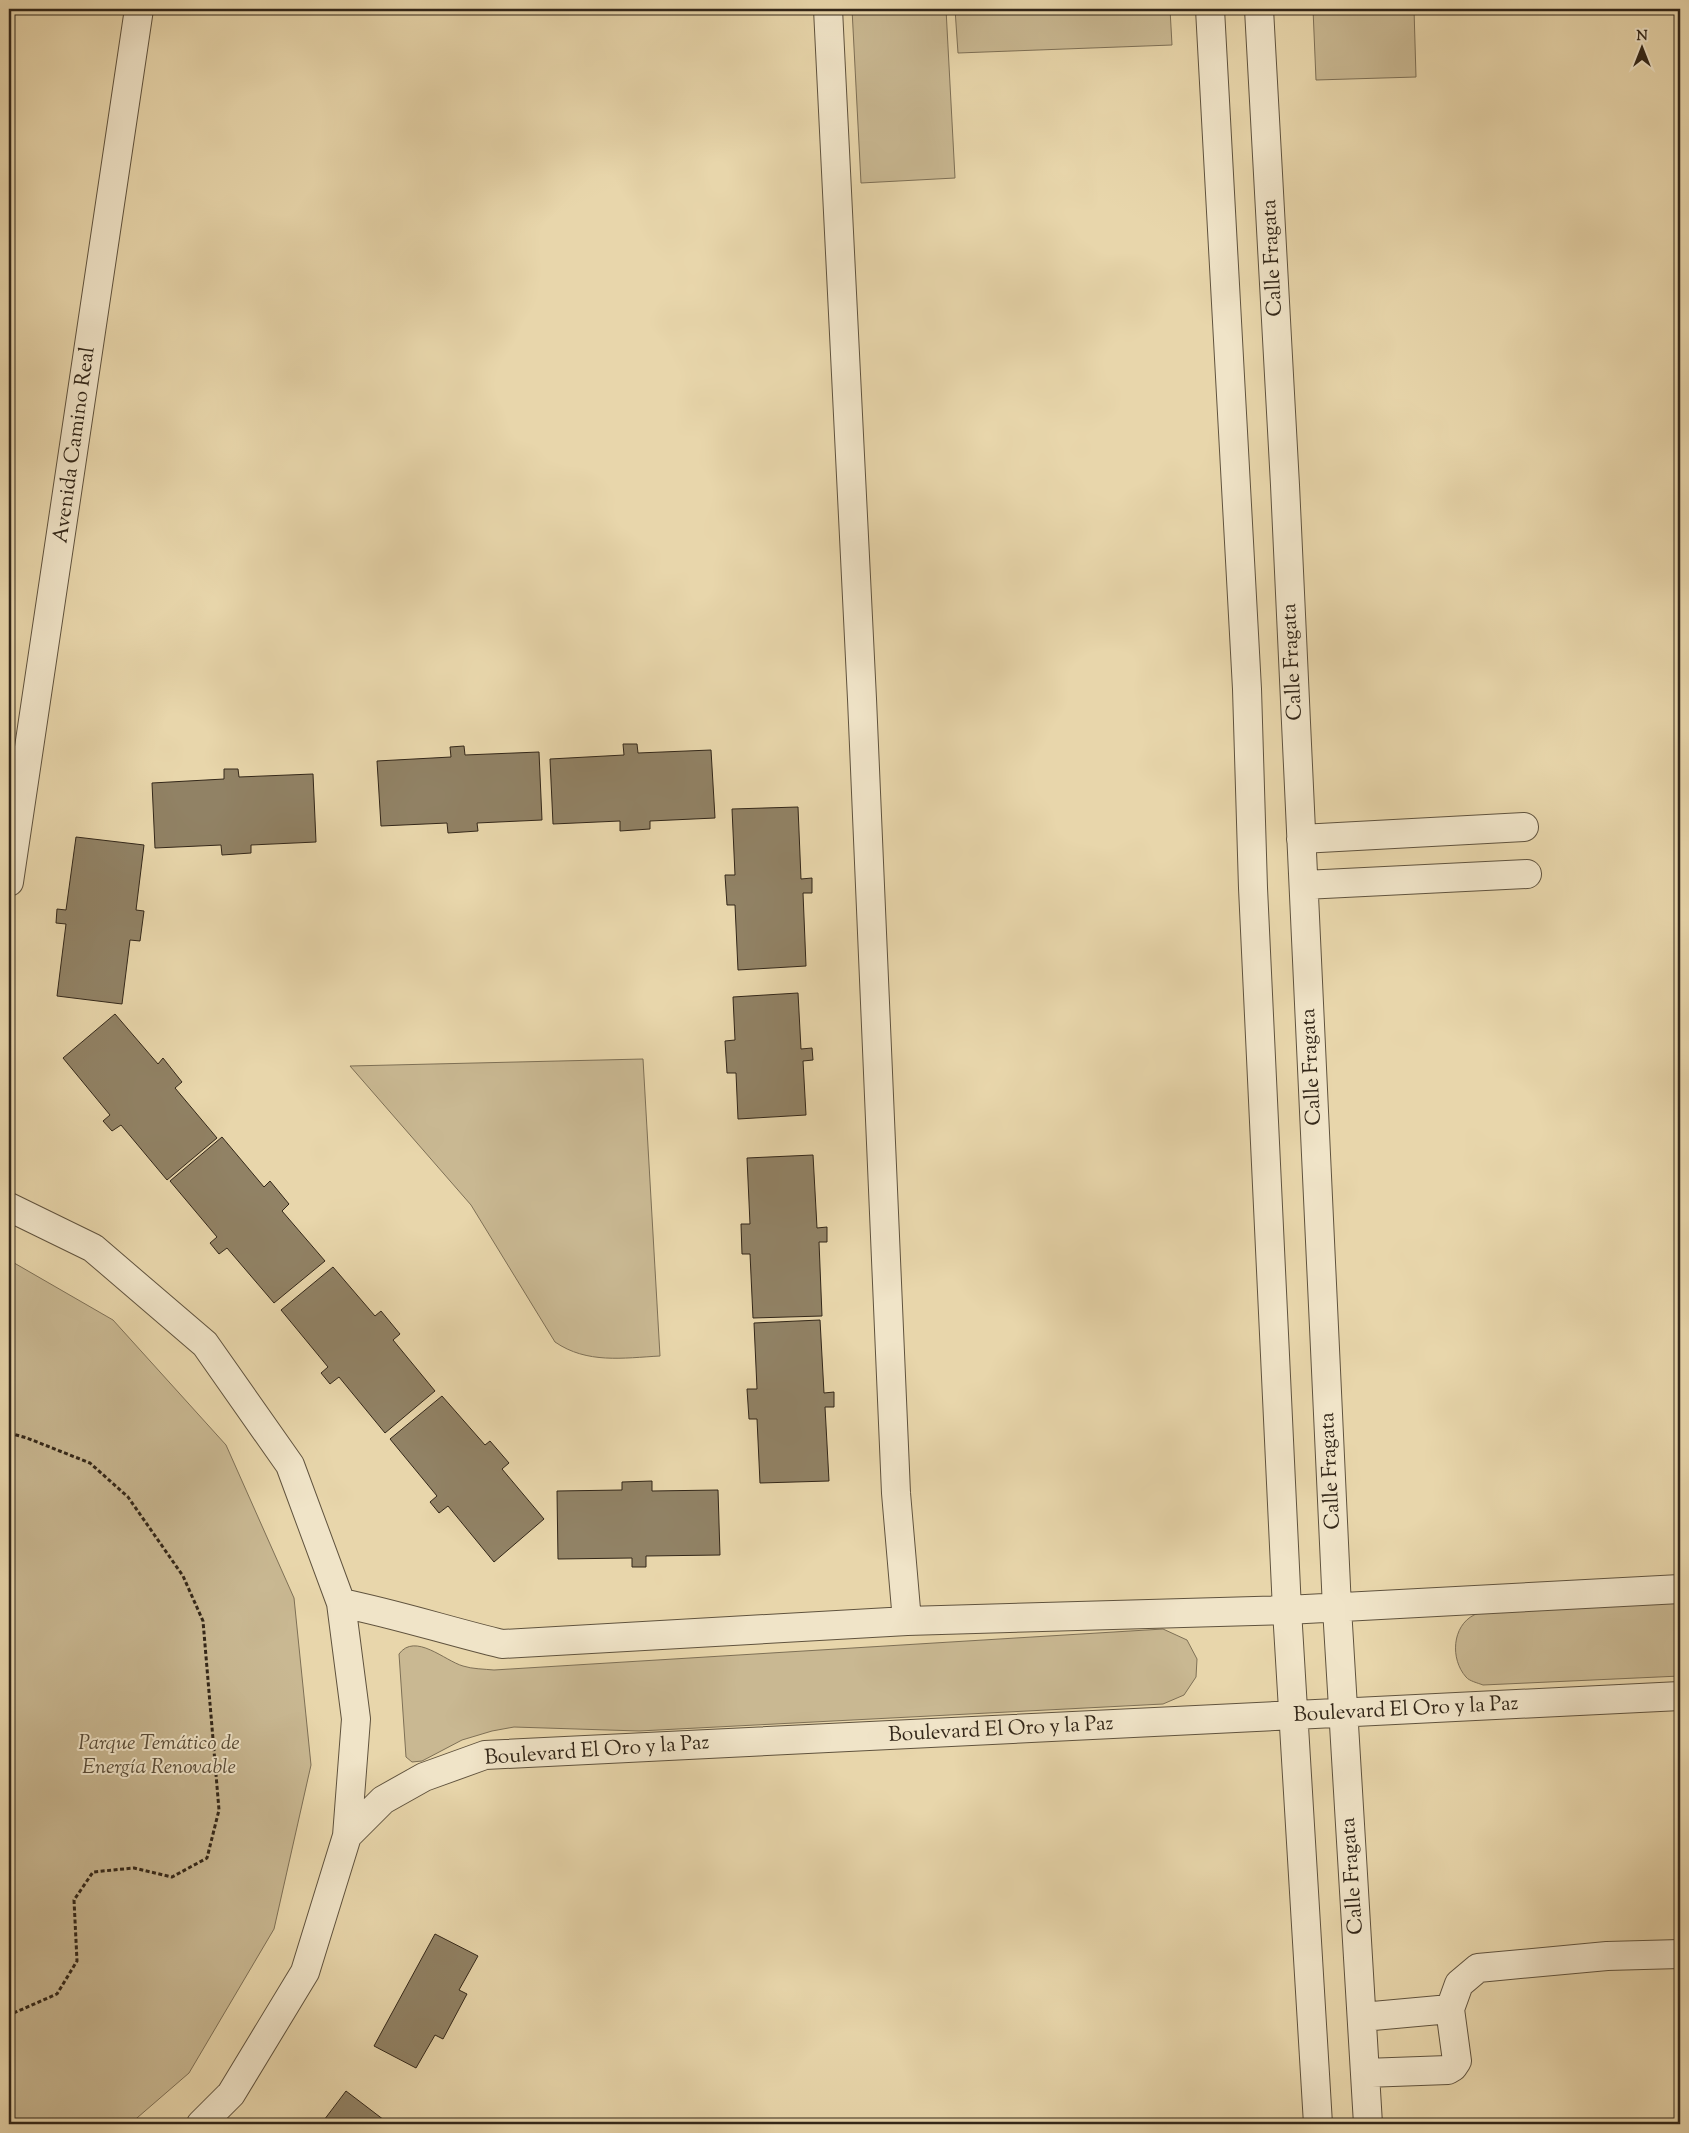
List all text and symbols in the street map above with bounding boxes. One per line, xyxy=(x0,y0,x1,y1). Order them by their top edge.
north arrow xyxy=(1616,22,1666,72)
text: N xyxy=(1636,27,1648,47)
street label: Calle Fragata xyxy=(1255,198,1291,317)
street label: Avenida Camino Real xyxy=(46,345,104,545)
street label: Calle Fragata xyxy=(1275,602,1311,721)
street label: Calle Fragata xyxy=(1294,1007,1330,1126)
street label: Calle Fragata xyxy=(1313,1411,1349,1530)
street label: Boulevard El Oro y la Paz xyxy=(1293,1689,1519,1731)
street label: Boulevard El Oro y la Paz xyxy=(888,1709,1114,1751)
street label: Boulevard El Oro y la Paz xyxy=(484,1728,711,1774)
park label: Parque Temático de Energía Renovable xyxy=(78,1729,240,1783)
street label: Calle Fragata xyxy=(1334,1816,1372,1936)

